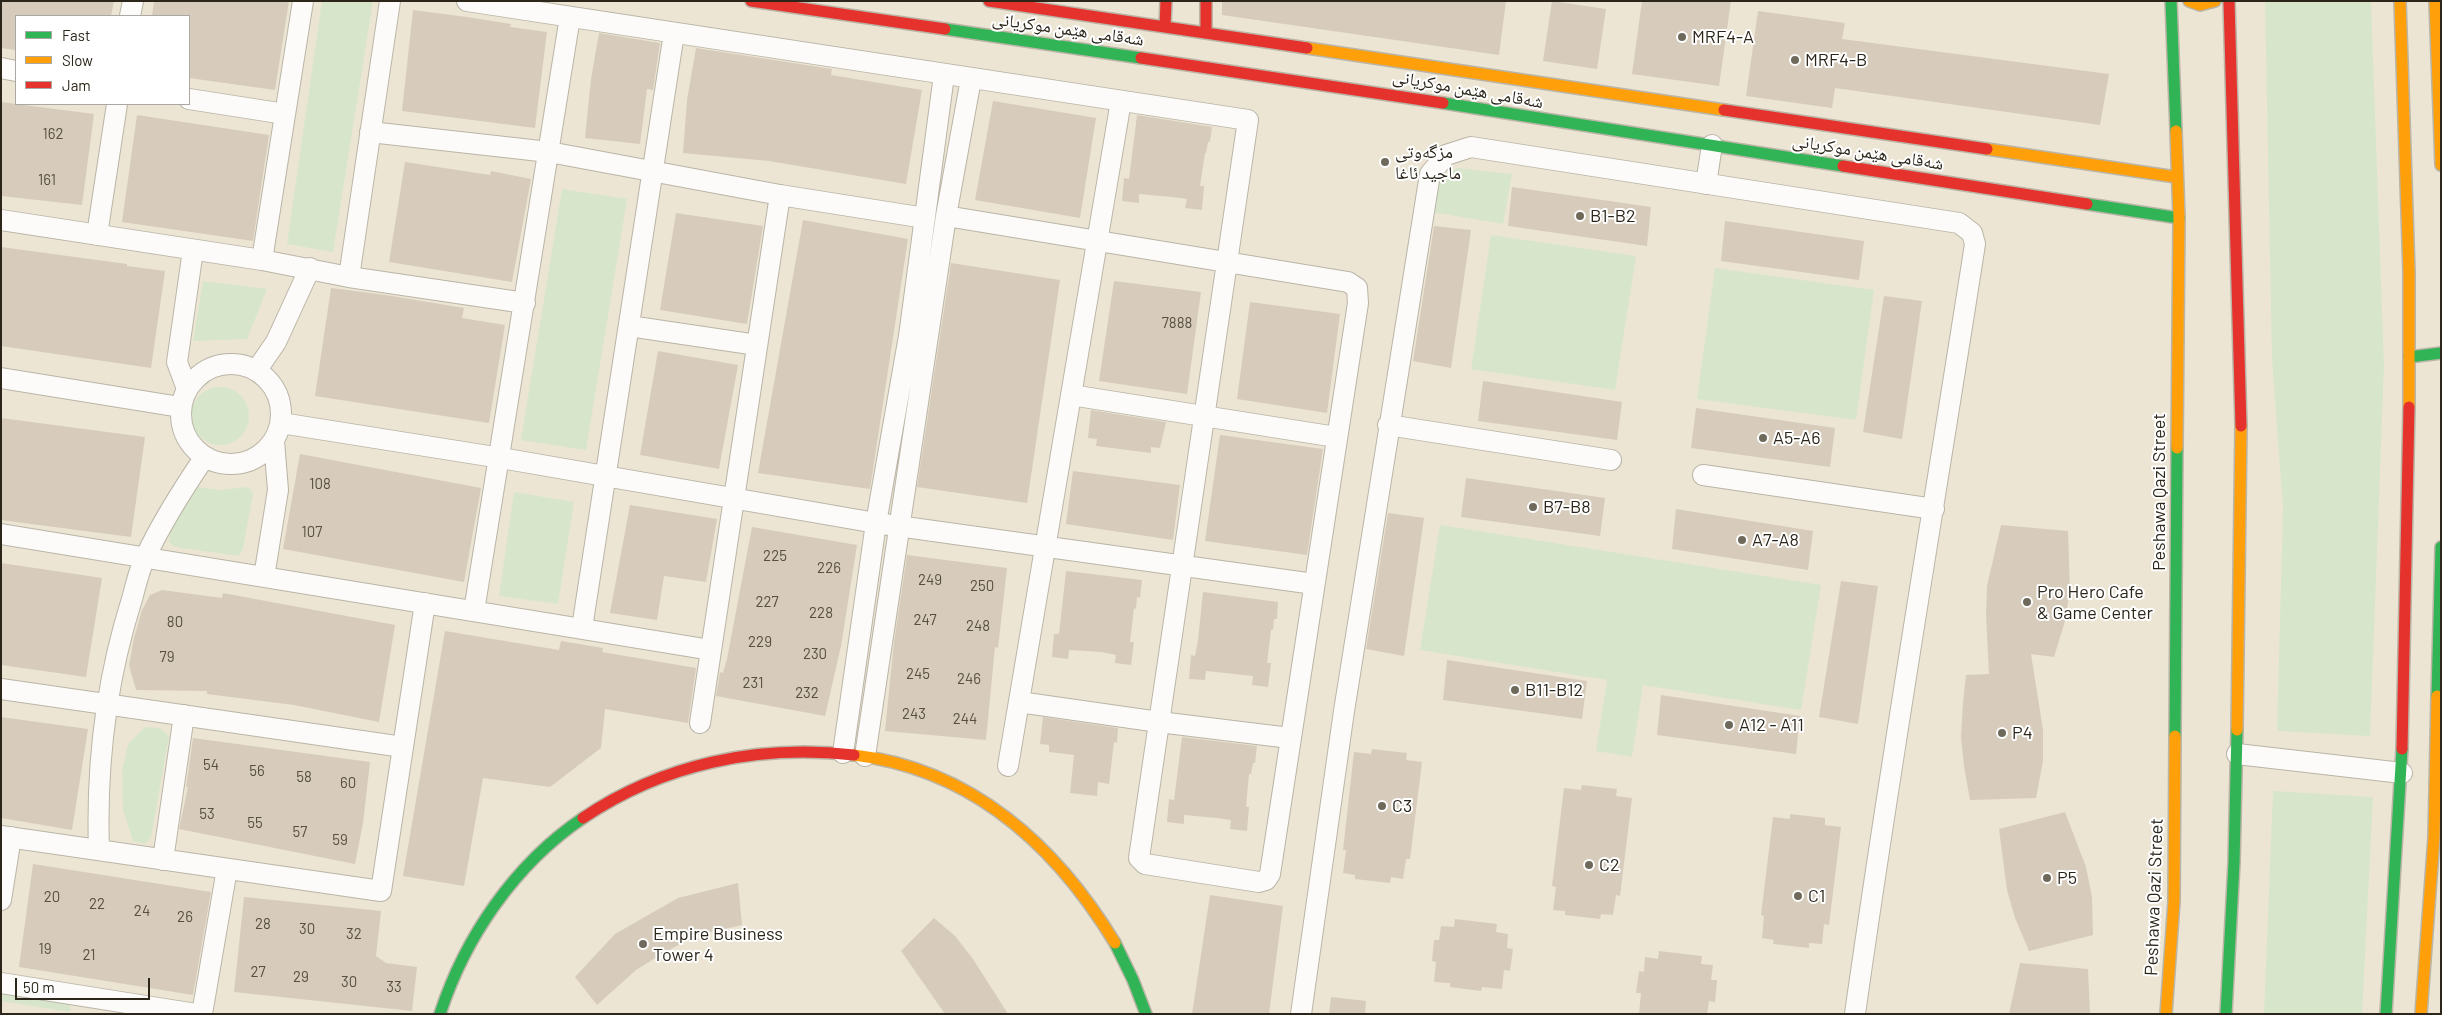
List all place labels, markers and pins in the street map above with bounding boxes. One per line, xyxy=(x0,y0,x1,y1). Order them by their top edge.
place label: MRF4-A xyxy=(1692,26,1754,48)
marker: MRF4-A xyxy=(1676,31,1688,43)
place label: MRF4-B xyxy=(1805,49,1867,71)
marker: MRF4-B xyxy=(1789,54,1801,66)
place label: مزگەوتی ماجید ئاغا xyxy=(1395,141,1461,183)
marker: مزگەوتی ماجید ئاغا xyxy=(1379,156,1391,168)
place label: B1-B2 xyxy=(1590,205,1636,227)
marker: B1-B2 xyxy=(1574,210,1586,222)
place label: A5-A6 xyxy=(1773,427,1820,449)
marker: A5-A6 xyxy=(1757,432,1769,444)
place label: B7-B8 xyxy=(1543,496,1591,518)
marker: B7-B8 xyxy=(1527,501,1539,513)
place label: A7-A8 xyxy=(1752,529,1799,551)
marker: A7-A8 xyxy=(1736,534,1748,546)
place label: Pro Hero Cafe & Game Center xyxy=(2037,581,2153,624)
marker: Pro Hero Cafe & Game Center xyxy=(2021,596,2033,608)
place label: B11-B12 xyxy=(1525,679,1583,701)
marker: B11-B12 xyxy=(1509,684,1521,696)
place label: A12 - A11 xyxy=(1739,714,1804,736)
marker: A12 - A11 xyxy=(1723,719,1735,731)
place label: P4 xyxy=(2012,722,2033,744)
marker: P4 xyxy=(1996,727,2008,739)
place label: C3 xyxy=(1392,795,1412,817)
marker: C3 xyxy=(1376,800,1388,812)
place label: C2 xyxy=(1599,854,1620,876)
marker: C2 xyxy=(1583,859,1595,871)
place label: P5 xyxy=(2057,867,2077,889)
marker: P5 xyxy=(2041,872,2053,884)
place label: C1 xyxy=(1808,885,1825,907)
marker: C1 xyxy=(1792,890,1804,902)
place label: Empire Business Tower 4 xyxy=(653,923,783,966)
marker: Empire Business Tower 4 xyxy=(637,938,649,950)

